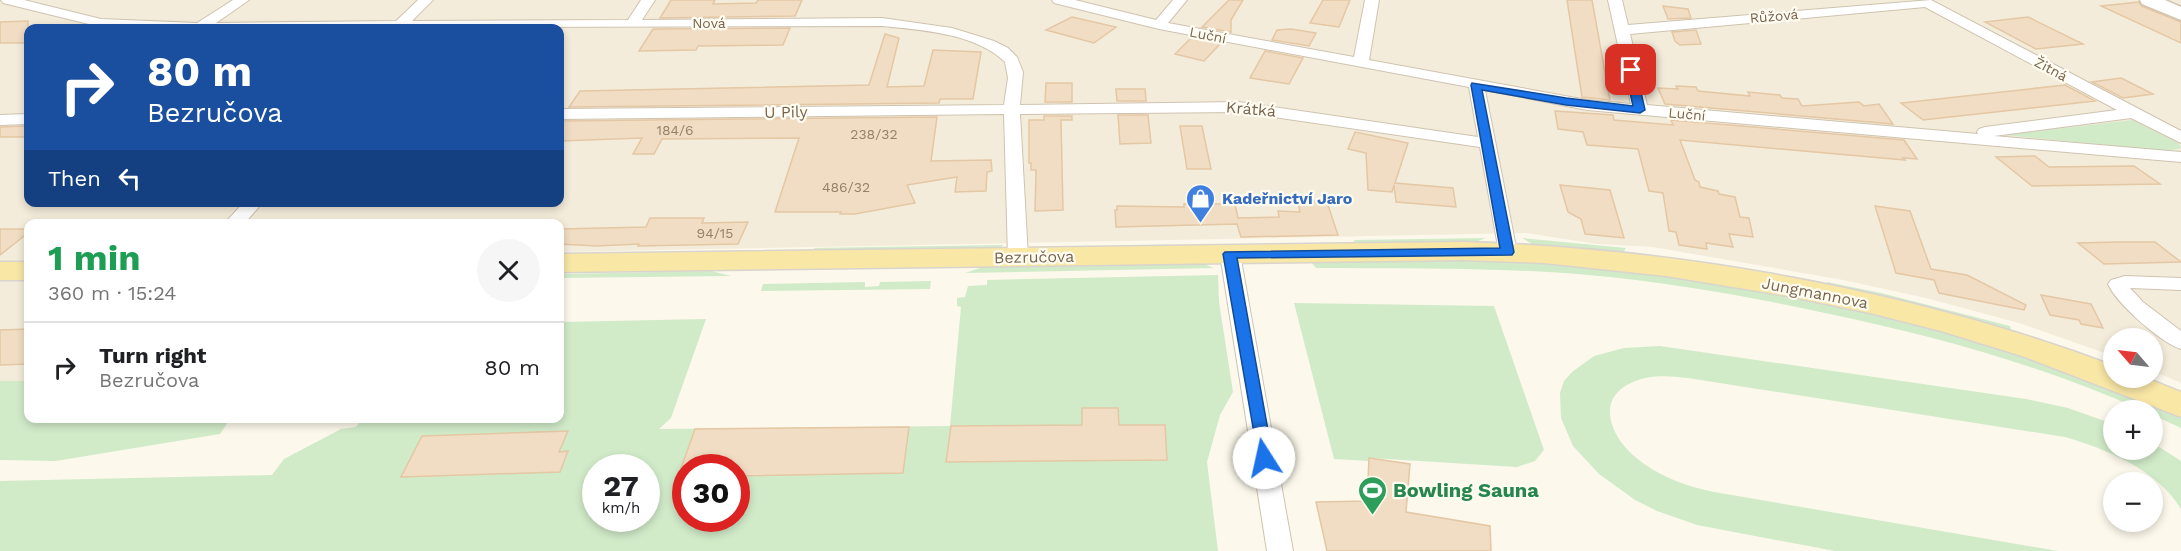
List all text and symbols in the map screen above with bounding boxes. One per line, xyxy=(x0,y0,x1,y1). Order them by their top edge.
street label: Růžová xyxy=(1749,6,1799,26)
street label: Nová xyxy=(692,15,726,31)
street label: Luční xyxy=(1188,24,1228,46)
pin xyxy=(1605,44,1656,95)
text: 80 m xyxy=(147,47,252,96)
icon: right xyxy=(48,48,126,126)
icon: arrive xyxy=(1614,53,1647,86)
street label: Žitná xyxy=(2032,54,2070,84)
text: Bezručova xyxy=(147,97,283,129)
street label: Krátká xyxy=(1225,97,1277,121)
street label: U Pily xyxy=(764,102,809,122)
street label: Luční xyxy=(1668,104,1706,124)
house number: 184/6 xyxy=(656,122,694,138)
house number: 238/32 xyxy=(850,126,898,142)
icon: left xyxy=(113,162,146,195)
text: Then xyxy=(48,166,101,191)
house number: 486/32 xyxy=(822,179,870,195)
shop icon: Kadeřnictví Jaro xyxy=(1185,182,1217,224)
place label: Kadeřnictví Jaro xyxy=(1222,189,1353,208)
house number: 94/15 xyxy=(697,225,733,241)
text: 1 min xyxy=(48,237,140,279)
button: close xyxy=(477,239,540,302)
street label: Bezručova xyxy=(994,247,1074,267)
street label: Jungmannova xyxy=(1760,273,1870,313)
text: 360 m · 15:24 xyxy=(48,281,177,305)
north arrow xyxy=(2103,328,2163,388)
map controls xyxy=(2103,328,2163,532)
text: Turn right xyxy=(99,343,206,368)
icon: right xyxy=(48,351,81,384)
text: 80 m xyxy=(484,355,540,380)
text: Bezručova xyxy=(99,368,199,392)
button: + xyxy=(2103,400,2163,460)
position arrow xyxy=(1232,426,1296,490)
speed limit sign: 30 xyxy=(672,454,750,532)
text: 27 xyxy=(603,468,639,503)
button: − xyxy=(2103,472,2163,532)
sports icon: Bowling Sauna xyxy=(1356,474,1388,516)
place label: Bowling Sauna xyxy=(1393,478,1539,502)
text: km/h xyxy=(602,499,640,517)

